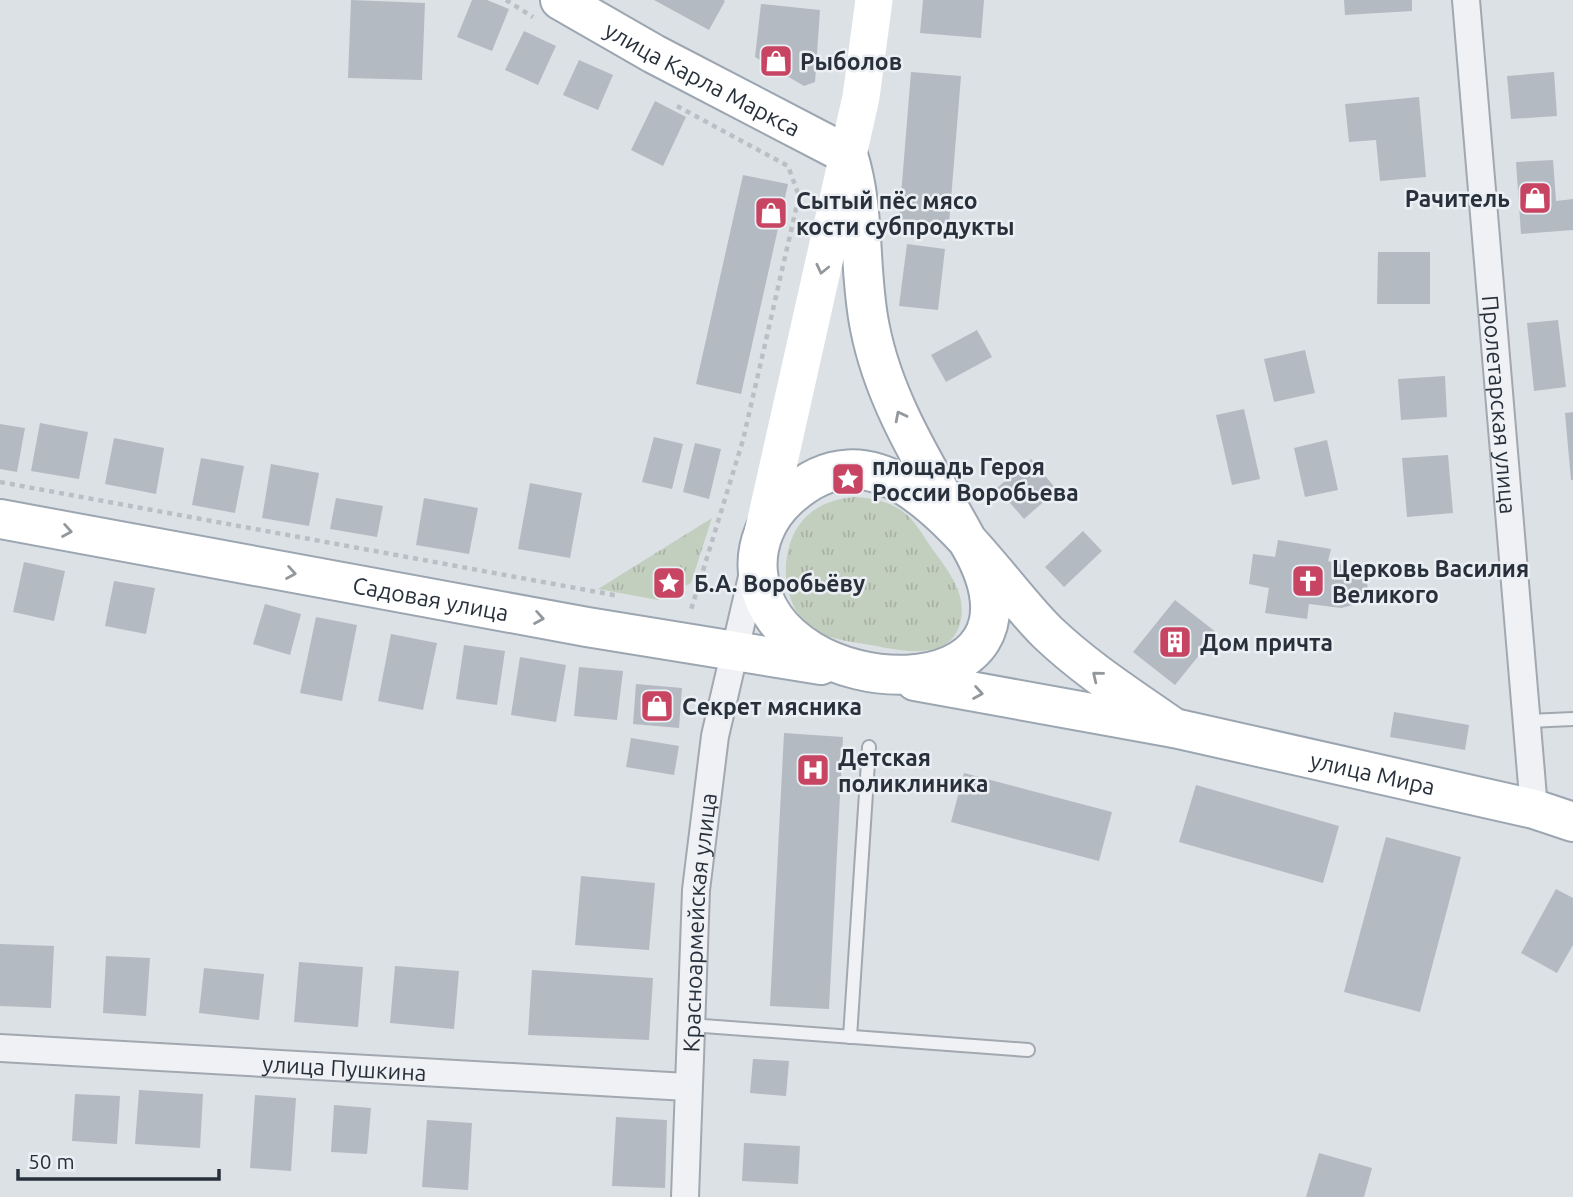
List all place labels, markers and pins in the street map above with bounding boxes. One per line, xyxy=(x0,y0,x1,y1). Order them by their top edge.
shop icon: Рыболов xyxy=(757,42,795,80)
place label: Рыболов xyxy=(800,49,902,74)
shop icon: Рачитель xyxy=(1516,179,1554,217)
place label: Рачитель xyxy=(1405,186,1510,211)
place label: Сытый пёс мясо кости субпродукты xyxy=(796,188,1014,239)
shop icon: Сытый пёс мясо кости субпродукты xyxy=(752,194,790,232)
place label: площадь Героя России Воробьева xyxy=(872,454,1079,505)
place icon: площадь Героя России Воробьева xyxy=(829,460,867,498)
place label: Церковь Василия Великого xyxy=(1332,556,1529,607)
church icon: Церковь Василия Великого xyxy=(1289,562,1327,600)
place icon: Б.А. Воробьёву xyxy=(650,564,688,602)
place label: Б.А. Воробьёву xyxy=(694,571,865,596)
building icon: Дом причта xyxy=(1156,623,1194,661)
place label: Дом причта xyxy=(1200,630,1333,655)
shop icon: Секрет мясника xyxy=(638,687,676,725)
place label: Секрет мясника xyxy=(682,694,862,719)
place label: Детская поликлиника xyxy=(838,745,988,796)
hospital icon: Детская поликлиника xyxy=(794,751,832,789)

